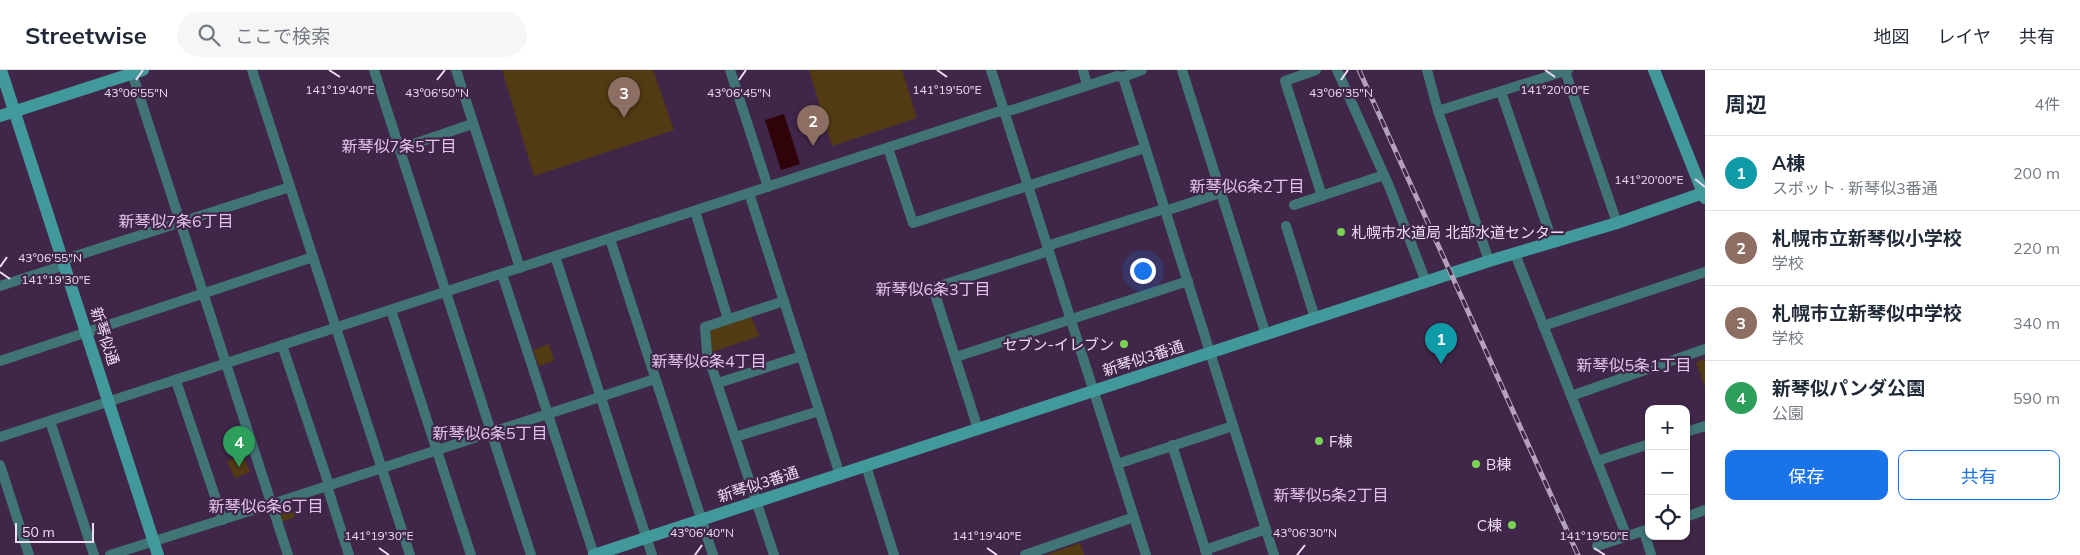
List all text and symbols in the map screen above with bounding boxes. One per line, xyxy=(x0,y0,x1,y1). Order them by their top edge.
search box xyxy=(177,12,527,57)
text: Streetwise xyxy=(25,20,147,50)
icon: search xyxy=(195,21,223,49)
text: ここで検索 xyxy=(235,24,330,48)
text: 地図 xyxy=(1874,25,1910,48)
text: レイヤ xyxy=(1938,25,1991,48)
text: 共有 xyxy=(2019,25,2055,48)
pin: 3 xyxy=(608,77,640,118)
text: 141°19'40"E xyxy=(305,82,375,97)
text: 141°19'50"E xyxy=(912,82,982,97)
text: 141°20'00"E xyxy=(1520,82,1590,97)
text: 43°06'55"N xyxy=(104,85,168,100)
text: 43°06'50"N xyxy=(405,85,469,100)
text: 43°06'45"N xyxy=(707,85,771,100)
text: 43°06'35"N xyxy=(1309,85,1373,100)
text: 周辺 xyxy=(1725,91,1767,117)
text: 4件 xyxy=(2034,94,2060,114)
pin: 2 xyxy=(797,105,829,146)
district label: 新琴似7条5丁目 xyxy=(341,136,457,156)
text: A棟 xyxy=(1772,151,1805,175)
text: 1 xyxy=(1736,163,1746,183)
text: 200 m xyxy=(2013,163,2060,183)
text: 141°20'00"E xyxy=(1614,172,1684,187)
district label: 新琴似6条2丁目 xyxy=(1189,176,1305,196)
text: スポット · 新琴似3番通 xyxy=(1772,178,1938,198)
district label: 新琴似7条6丁目 xyxy=(118,211,234,231)
place label: 札幌市水道局 北部水道センター xyxy=(1351,223,1565,242)
marker: 札幌市水道局 北部水道センター xyxy=(1335,226,1347,238)
text: 札幌市立新琴似小学校 xyxy=(1772,226,1962,250)
text: 2 xyxy=(1736,238,1746,258)
text: 220 m xyxy=(2013,238,2060,258)
text: 43°06'55"N xyxy=(18,250,82,265)
text: 学校 xyxy=(1772,253,1804,273)
your location xyxy=(1130,258,1156,284)
text: 141°19'30"E xyxy=(21,272,91,287)
district label: 新琴似6条3丁目 xyxy=(875,279,991,299)
text: 札幌市立新琴似中学校 xyxy=(1772,301,1962,325)
street label: 新琴似通 xyxy=(87,305,123,367)
text: 3 xyxy=(1736,313,1746,333)
text: 340 m xyxy=(2013,313,2060,333)
pin: 1 xyxy=(1425,323,1457,364)
text: 学校 xyxy=(1772,328,1804,348)
place label: セブン-イレブン xyxy=(1003,335,1114,354)
street label: 新琴似3番通 xyxy=(1100,336,1186,380)
marker: セブン-イレブン xyxy=(1118,338,1130,350)
district label: 新琴似6条4丁目 xyxy=(651,351,767,371)
district label: 新琴似5条1丁目 xyxy=(1576,355,1692,375)
text: 新琴似パンダ公園 xyxy=(1772,376,1925,400)
text: 4 xyxy=(1736,388,1746,408)
text: 590 m xyxy=(2013,388,2060,408)
text: 公園 xyxy=(1772,403,1804,423)
map controls xyxy=(1645,405,1690,540)
button: + xyxy=(1645,405,1690,450)
district label: 新琴似6条5丁目 xyxy=(432,423,548,443)
pin: 4 xyxy=(223,426,255,467)
place label: F棟 xyxy=(1329,432,1352,451)
marker: F棟 xyxy=(1313,435,1325,447)
button: − xyxy=(1645,450,1690,495)
button: 保存 xyxy=(1725,450,1888,500)
button: 共有 xyxy=(1898,450,2060,500)
place label: B棟 xyxy=(1486,455,1511,474)
marker: B棟 xyxy=(1470,458,1482,470)
street label: 新琴似3番通 xyxy=(715,462,801,506)
district label: 新琴似5条2丁目 xyxy=(1273,485,1389,505)
button: locate xyxy=(1645,495,1690,540)
district label: 新琴似6条6丁目 xyxy=(208,496,324,516)
place label: C棟 xyxy=(1477,516,1502,535)
marker: C棟 xyxy=(1506,519,1518,531)
scale bar xyxy=(15,520,94,543)
text: 50 m xyxy=(22,523,55,541)
text: 43°06'40"N xyxy=(670,525,734,540)
text: 43°06'30"N xyxy=(1273,525,1337,540)
text: 141°19'30"E xyxy=(344,528,414,543)
text: 141°19'40"E xyxy=(952,528,1022,543)
text: 141°19'50"E xyxy=(1559,528,1629,543)

